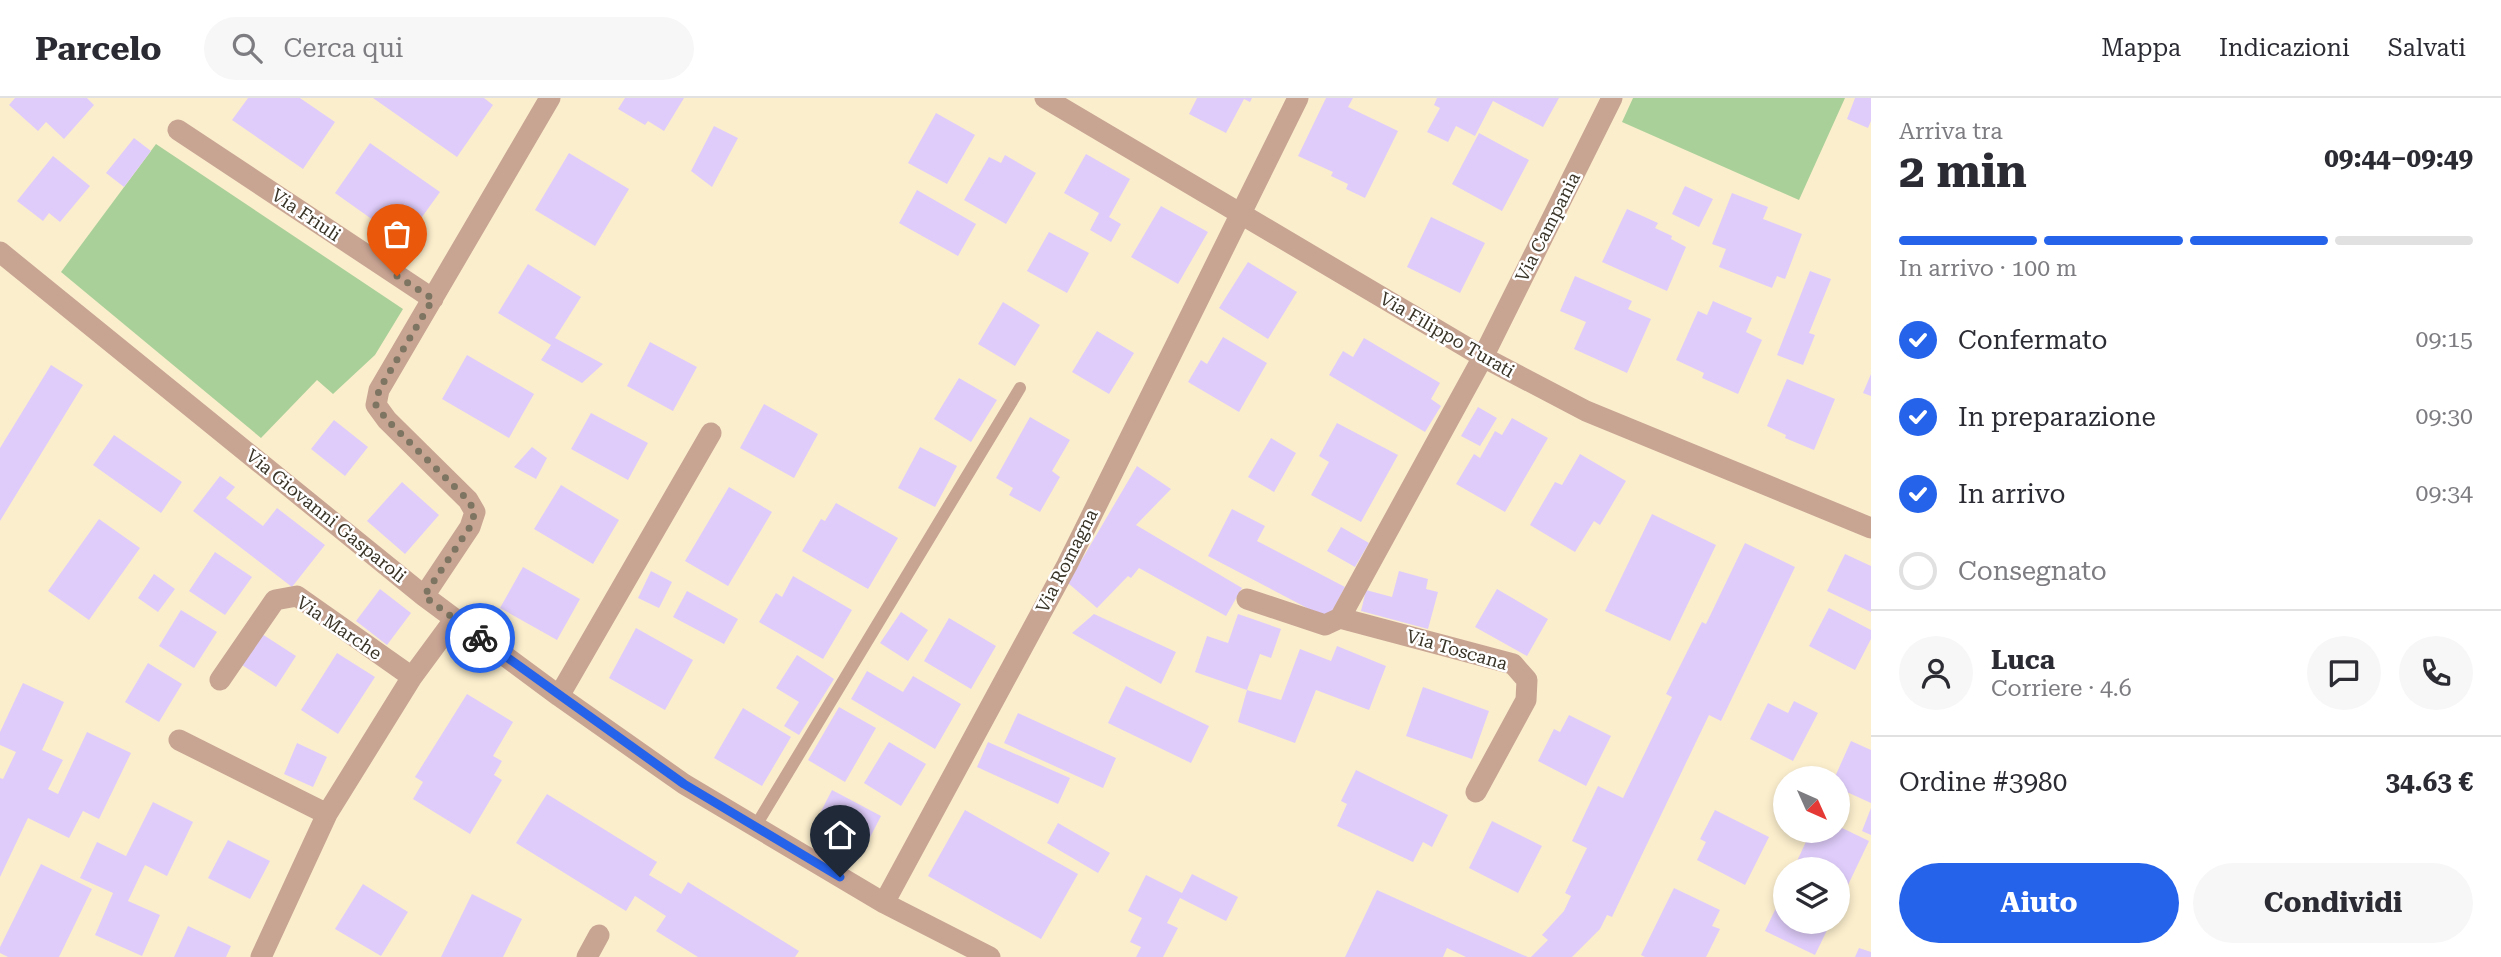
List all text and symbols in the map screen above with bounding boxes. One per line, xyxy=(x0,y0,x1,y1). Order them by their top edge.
search box xyxy=(204,17,694,80)
text: Parcelo xyxy=(35,29,162,68)
icon: search xyxy=(228,29,266,67)
text: Cerca qui xyxy=(284,33,403,63)
text: Mappa xyxy=(2101,34,2181,62)
text: Indicazioni xyxy=(2219,34,2350,62)
text: Salvati xyxy=(2388,34,2466,62)
text: Arriva tra xyxy=(1899,118,2003,145)
text: 09:44–09:49 xyxy=(2324,143,2473,173)
text: 2 min xyxy=(1899,144,2027,198)
street label: Via Campania xyxy=(1511,168,1584,285)
street label: Via Friuli xyxy=(268,184,345,246)
pin xyxy=(367,204,427,276)
icon: bag xyxy=(378,215,416,253)
text: In arrivo · 100 m xyxy=(1899,255,2077,282)
street label: Via Filippo Turati xyxy=(1376,287,1519,382)
icon: check xyxy=(1899,321,1937,359)
text: Confermato xyxy=(1958,325,2107,355)
text: 09:15 xyxy=(2416,326,2473,353)
icon: check xyxy=(1899,398,1937,436)
text: In preparazione xyxy=(1958,402,2156,432)
text: 09:30 xyxy=(2416,403,2473,430)
street label: Via Giovanni Gasparoli xyxy=(242,445,411,587)
icon: check xyxy=(1899,475,1937,513)
text: In arrivo xyxy=(1958,479,2065,509)
text: 09:34 xyxy=(2416,480,2473,507)
street label: Via Romagna xyxy=(1031,505,1102,616)
text: Consegnato xyxy=(1958,556,2107,586)
street label: Via Marche xyxy=(293,591,386,664)
courier xyxy=(445,603,515,673)
icon: bike xyxy=(461,619,499,657)
street label: Via Toscana xyxy=(1404,625,1510,674)
button: person xyxy=(1899,636,1973,710)
button: chat xyxy=(2307,636,2381,710)
button: phone xyxy=(2399,636,2473,710)
text: Luca xyxy=(1991,645,2055,675)
text: Corriere · 4.6 xyxy=(1991,675,2132,702)
north arrow xyxy=(1773,766,1850,844)
map controls xyxy=(1773,766,1850,934)
text: Ordine #3980 xyxy=(1899,767,2067,797)
text: 34.63 € xyxy=(2385,767,2473,797)
pin xyxy=(810,805,870,877)
icon: home xyxy=(821,816,859,854)
button: layers xyxy=(1773,857,1850,934)
button: Aiuto xyxy=(1899,863,2179,943)
button: Condividi xyxy=(2193,863,2473,943)

